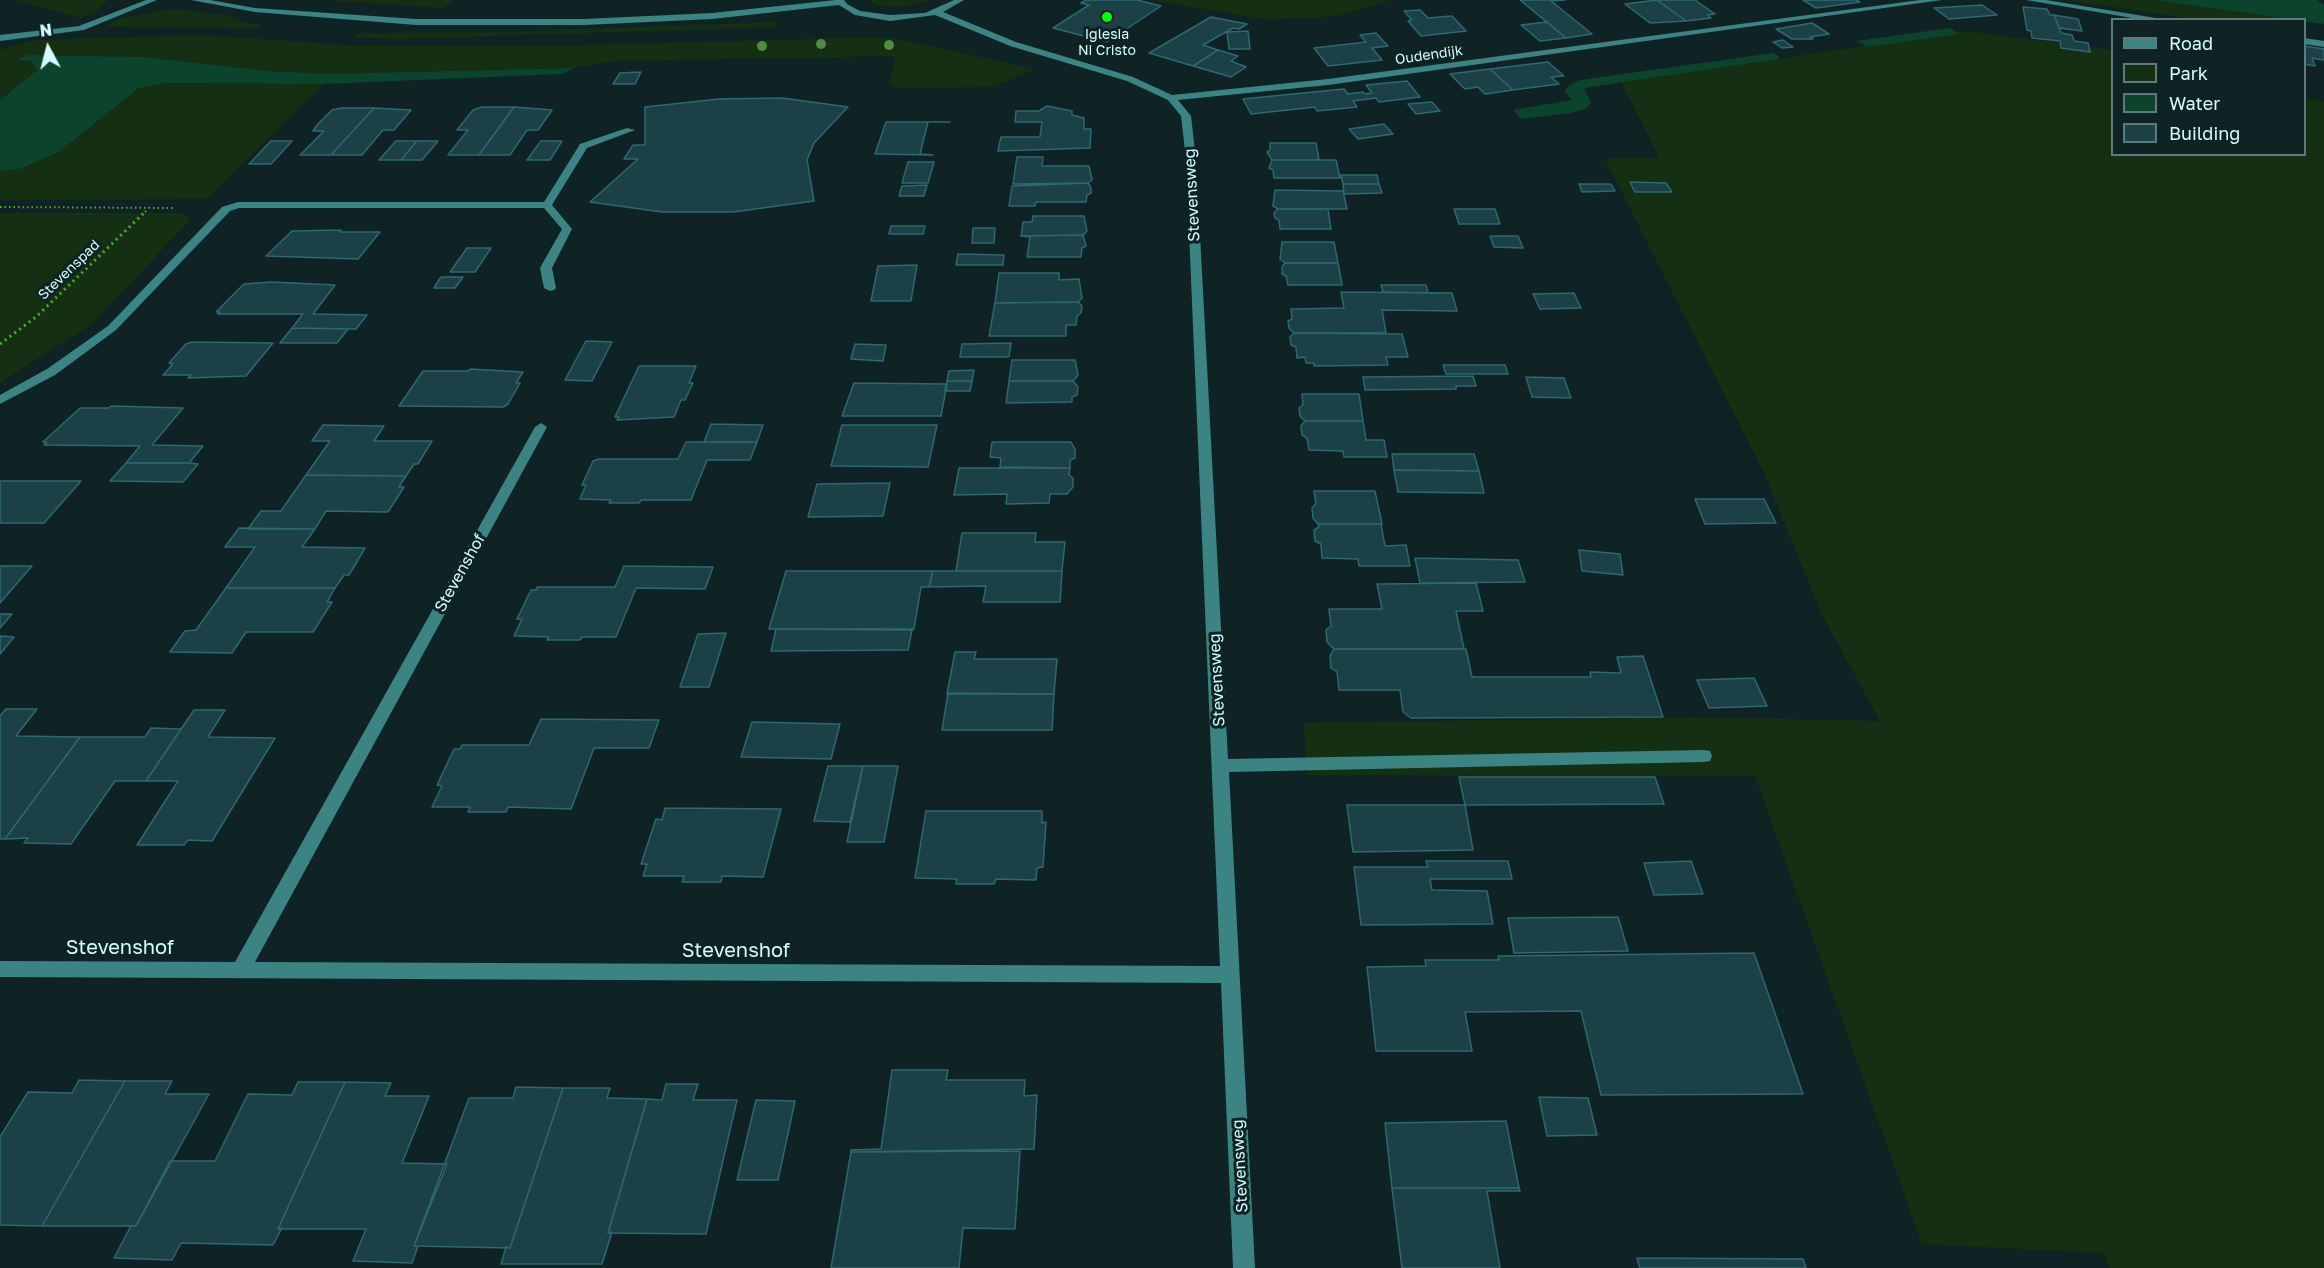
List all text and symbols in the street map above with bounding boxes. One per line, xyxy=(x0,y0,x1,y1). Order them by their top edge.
marker: Iglesia Ni Cristo xyxy=(1100,10,1114,24)
north arrow xyxy=(18,18,78,78)
legend xyxy=(2111,18,2306,156)
text: N xyxy=(39,19,53,41)
place label: Iglesia Ni Cristo xyxy=(1078,27,1136,60)
text: Road xyxy=(2169,32,2213,54)
street label: Oudendijk xyxy=(1394,42,1464,68)
text: Park xyxy=(2169,62,2208,84)
text: Water xyxy=(2169,92,2220,114)
text: Building xyxy=(2169,122,2240,144)
street label: Stevensweg xyxy=(1180,148,1204,242)
street label: Stevenspad xyxy=(35,237,103,303)
street label: Stevenshof xyxy=(431,530,489,616)
street label: Stevensweg xyxy=(1205,633,1229,727)
street label: Stevenshof xyxy=(66,936,174,960)
street label: Stevenshof xyxy=(682,939,790,963)
street label: Stevensweg xyxy=(1228,1119,1252,1213)

